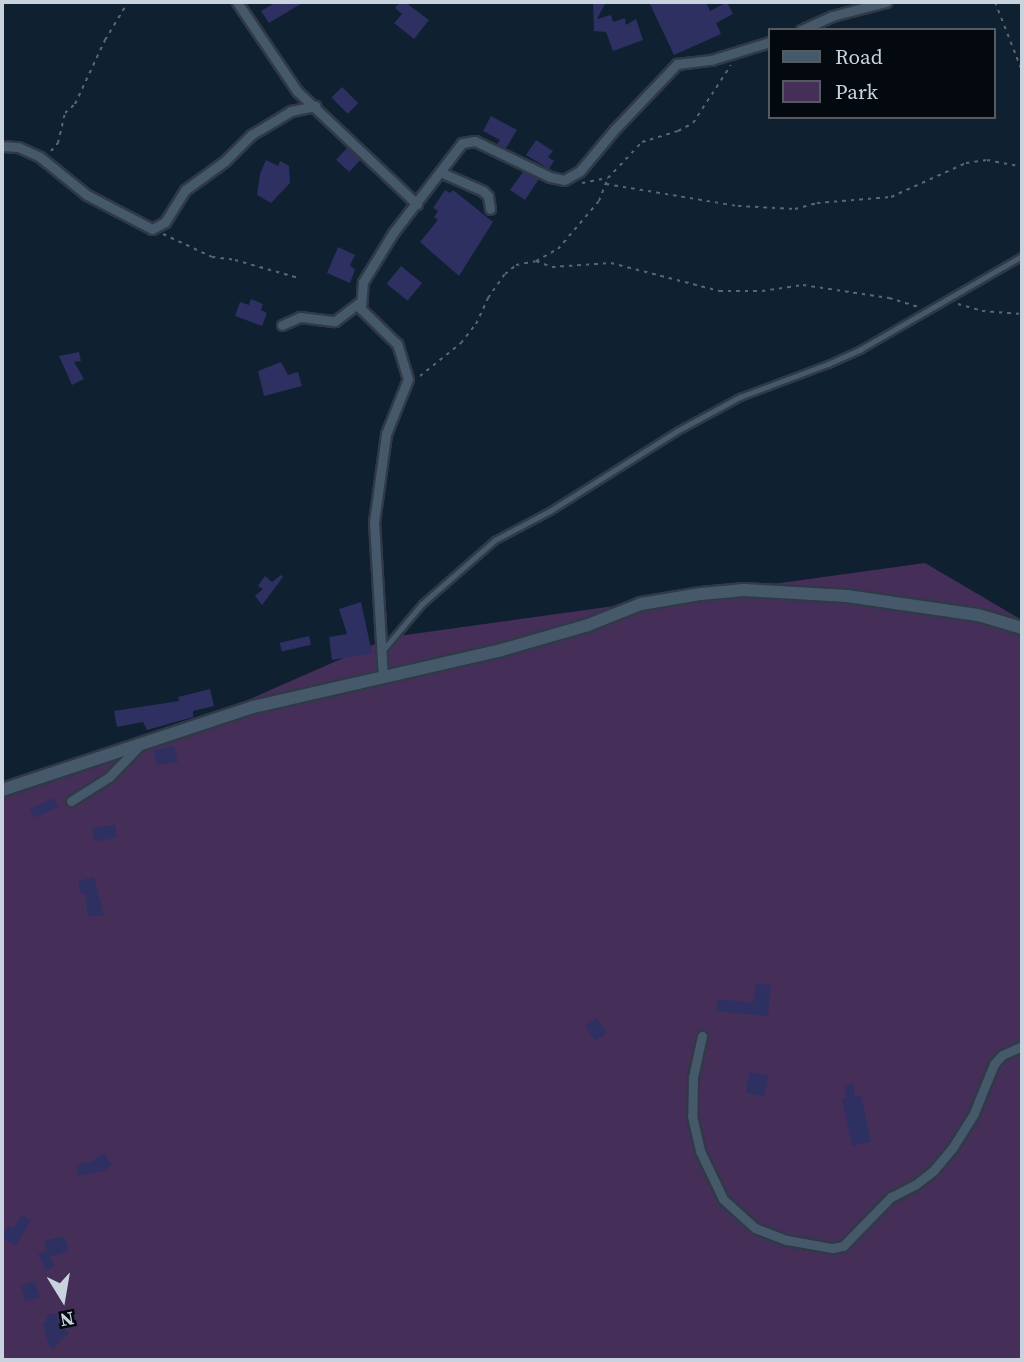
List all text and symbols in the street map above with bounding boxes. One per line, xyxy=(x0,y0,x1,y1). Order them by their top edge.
legend xyxy=(768,28,996,119)
text: Road xyxy=(835,42,883,71)
text: Park xyxy=(835,77,878,106)
north arrow xyxy=(28,1264,98,1334)
text: N xyxy=(58,1306,76,1334)

